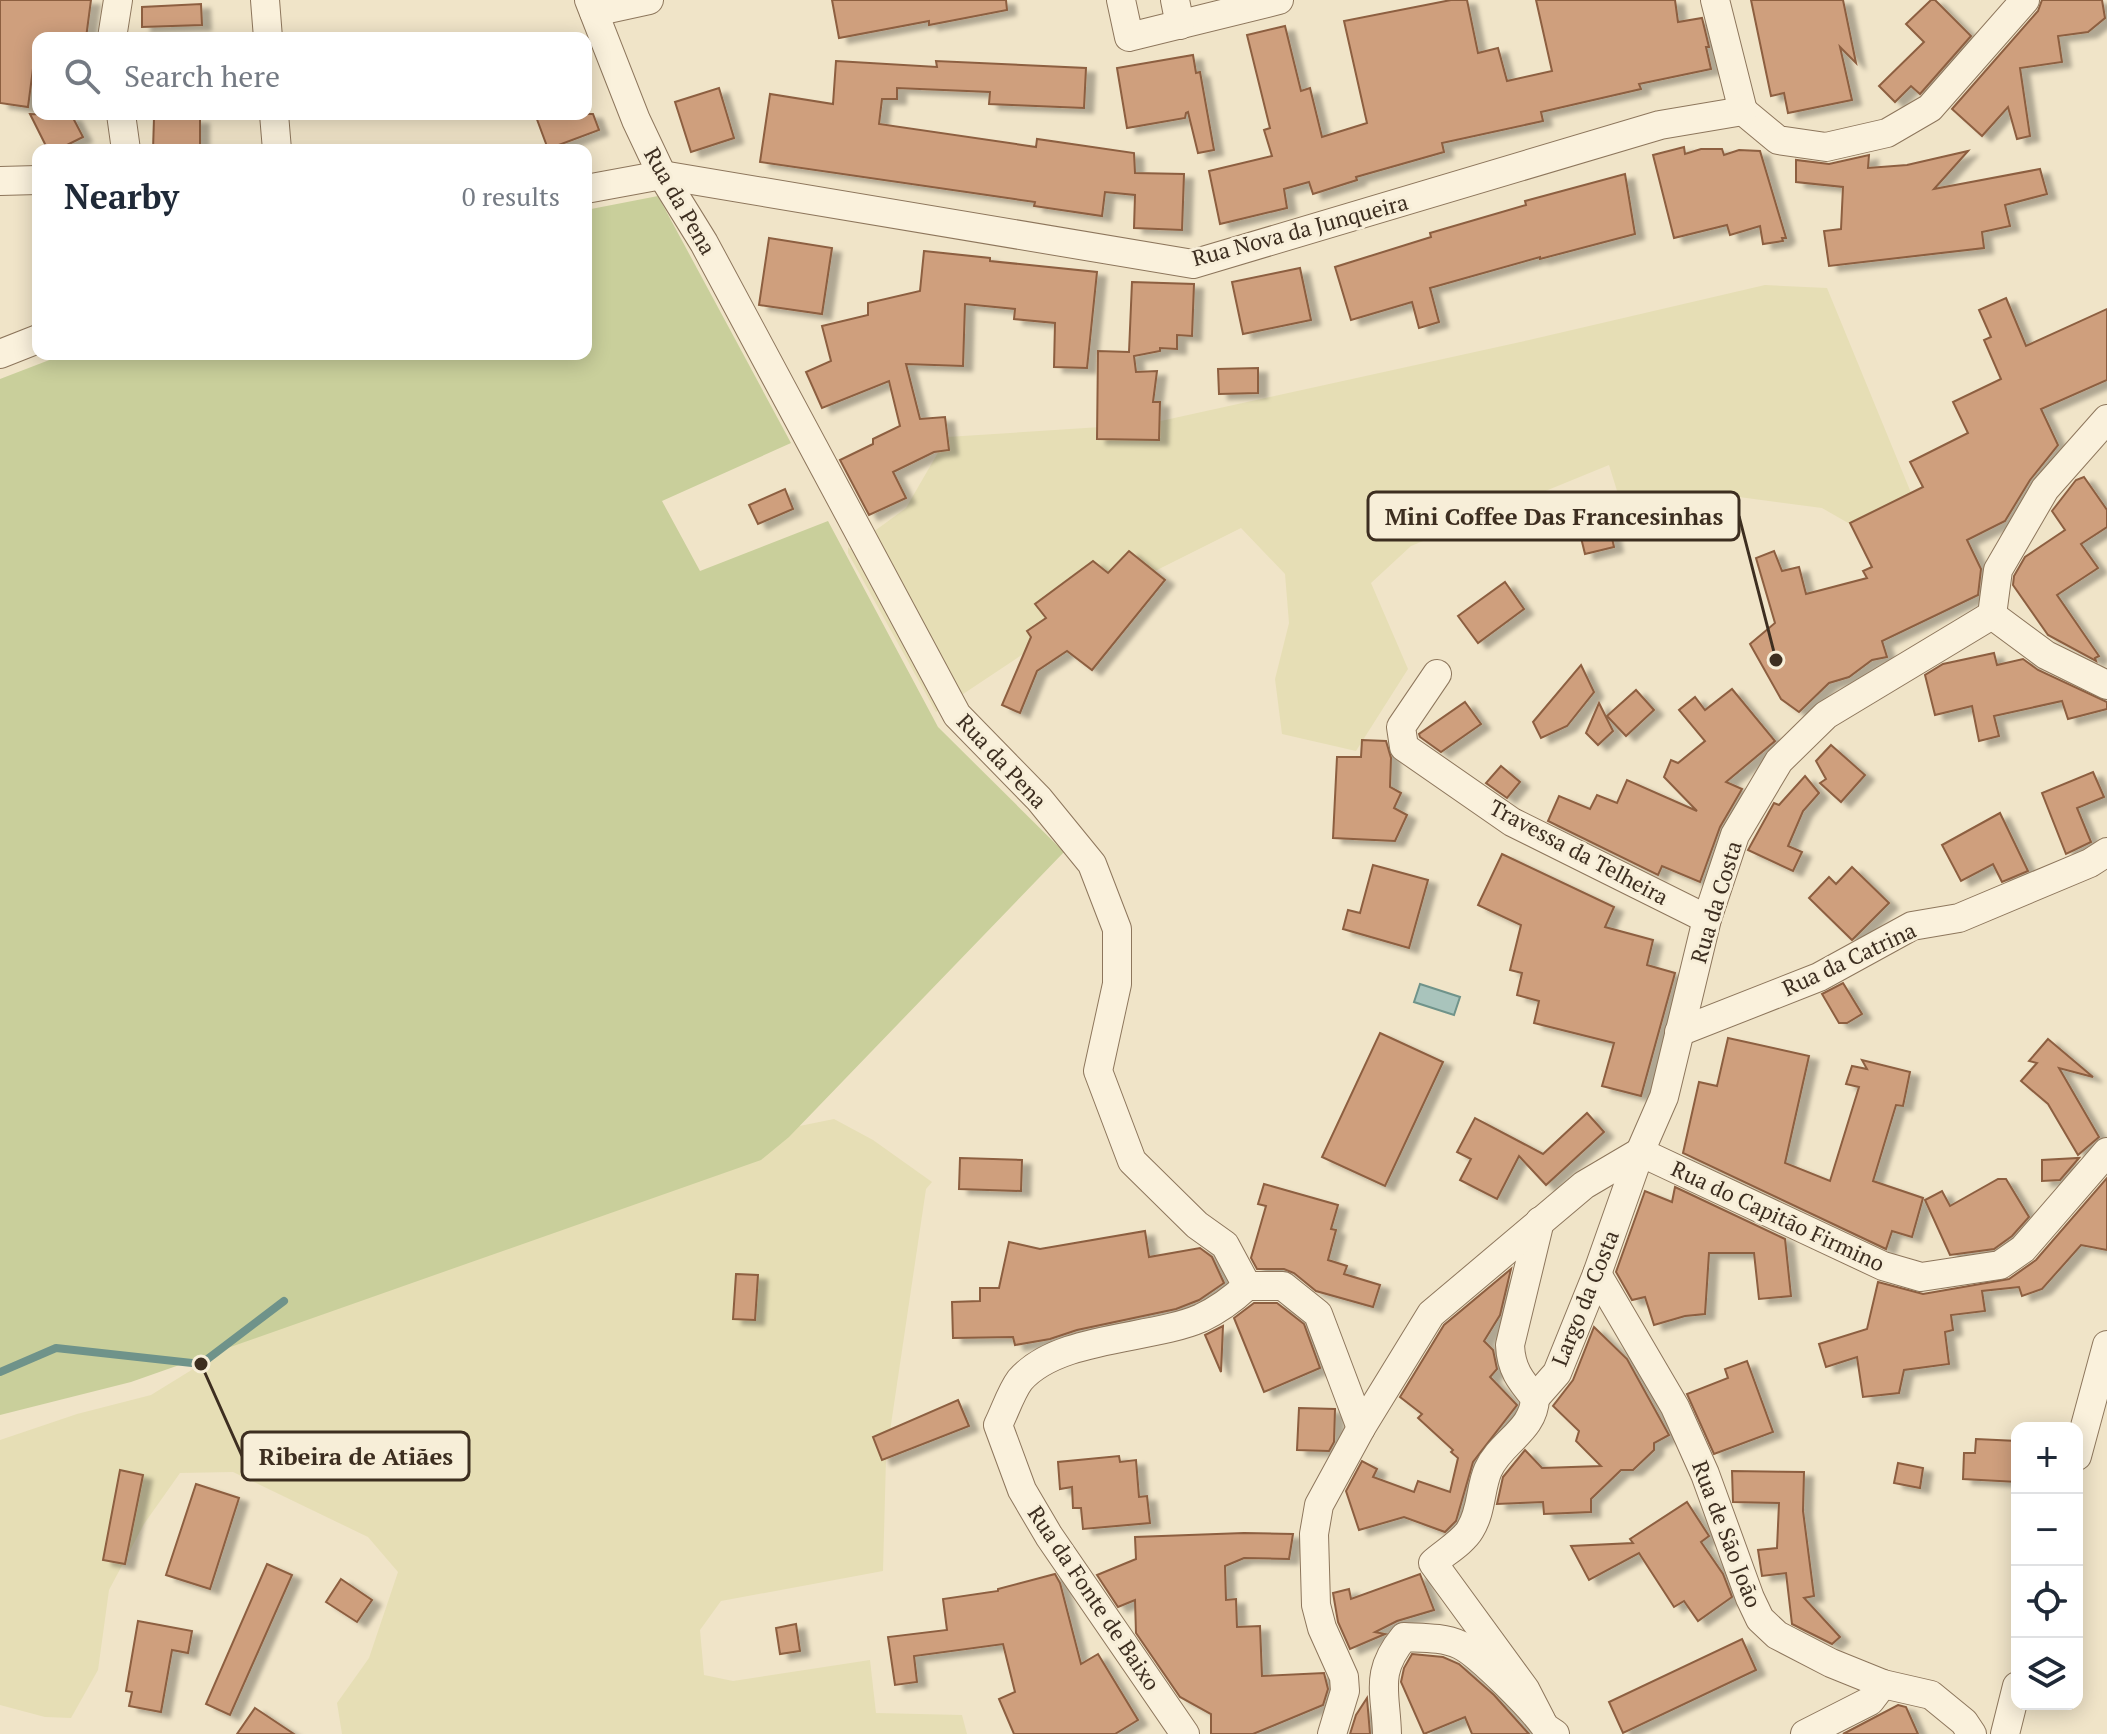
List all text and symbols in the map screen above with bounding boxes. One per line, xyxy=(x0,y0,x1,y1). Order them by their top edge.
search box xyxy=(32,32,592,120)
icon: search xyxy=(60,54,104,98)
text: Search here xyxy=(124,56,280,96)
street label: Rua da Pena xyxy=(638,142,723,260)
text: Nearby xyxy=(64,174,179,219)
text: 0 results xyxy=(462,179,560,213)
street label: Rua Nova da Junqueira xyxy=(1189,187,1411,272)
callout: Mini Coffee Das Francesinhas xyxy=(1368,492,1739,540)
text: Mini Coffee Das Francesinhas xyxy=(1385,500,1723,532)
street label: Rua da Pena xyxy=(951,707,1054,814)
street label: Travessa da Telheira xyxy=(1485,792,1674,911)
street label: Rua da Costa xyxy=(1683,837,1748,967)
street label: Rua da Catrina xyxy=(1777,915,1920,1002)
street label: Rua do Capitão Firmino xyxy=(1667,1153,1889,1278)
street label: Largo da Costa xyxy=(1544,1226,1625,1370)
map controls xyxy=(2011,1422,2083,1710)
button: + xyxy=(2011,1422,2083,1494)
callout: Ribeira de Atiães xyxy=(242,1432,469,1480)
text: Ribeira de Atiães xyxy=(259,1440,453,1472)
street label: Rua de São João xyxy=(1686,1456,1769,1611)
button: − xyxy=(2011,1494,2083,1566)
street label: Rua da Fonte de Baixo xyxy=(1022,1500,1167,1696)
button: locate xyxy=(2011,1566,2083,1638)
button: layers xyxy=(2011,1638,2083,1710)

